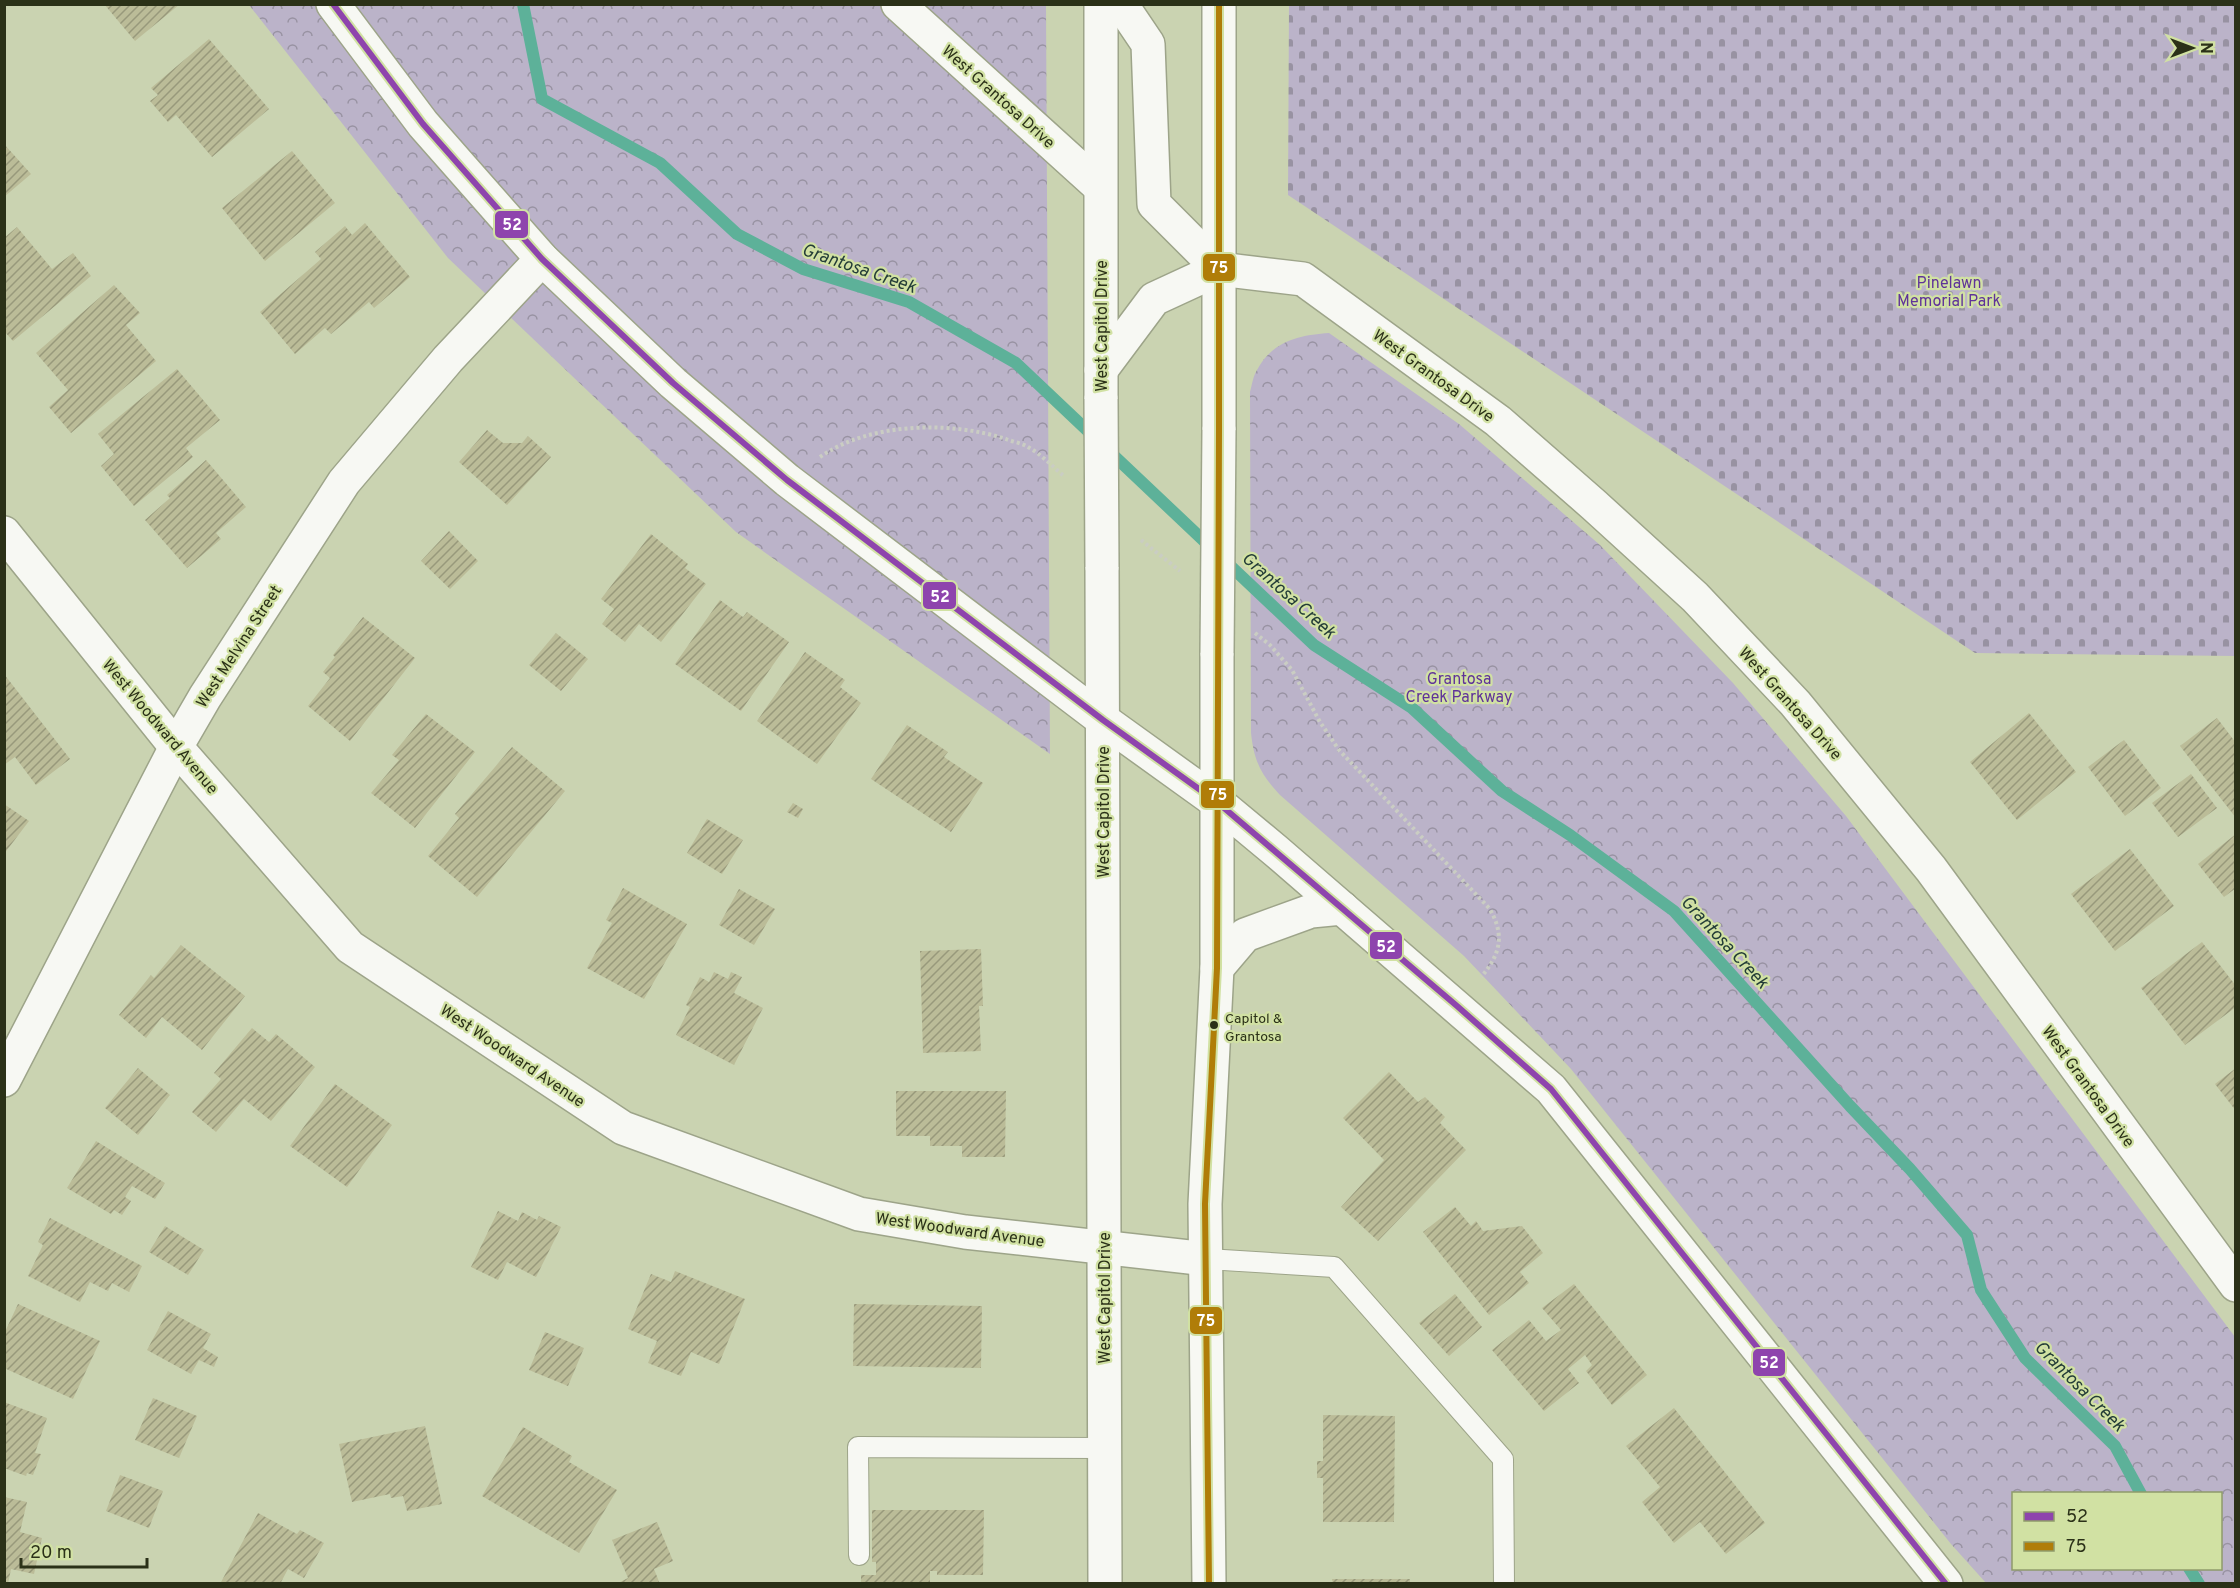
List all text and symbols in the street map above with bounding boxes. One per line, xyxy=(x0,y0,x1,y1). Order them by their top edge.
north arrow xyxy=(2162,18,2222,78)
street label: West Grantosa Drive xyxy=(937,42,1058,153)
text: N xyxy=(2195,42,2215,54)
line badge: 52 xyxy=(494,210,529,239)
text: 52 xyxy=(502,216,522,236)
water label: Grantosa Creek xyxy=(798,239,920,300)
line badge: 75 xyxy=(1202,253,1236,282)
text: 75 xyxy=(1210,259,1228,279)
street label: West Capitol Drive xyxy=(1093,260,1113,392)
park label: Pinelawn Memorial Park xyxy=(1897,274,2001,312)
street label: West Grantosa Drive xyxy=(1368,326,1497,427)
water label: Grantosa Creek xyxy=(1236,548,1341,645)
line badge: 52 xyxy=(922,581,957,610)
street label: West Melvina Street xyxy=(193,582,287,712)
text: 52 xyxy=(930,588,950,608)
street label: West Grantosa Drive xyxy=(1734,644,1845,765)
street label: West Woodward Avenue xyxy=(97,656,222,799)
park label: Grantosa Creek Parkway xyxy=(1406,670,1512,708)
street label: West Capitol Drive xyxy=(1095,746,1115,878)
line badge: 75 xyxy=(1200,780,1235,809)
text: 75 xyxy=(1209,786,1227,806)
water label: Grantosa Creek xyxy=(1675,892,1774,995)
line badge: 52 xyxy=(1369,931,1403,960)
text: 52 xyxy=(1376,938,1396,958)
street label: West Woodward Avenue xyxy=(436,1001,588,1113)
place label: Capitol & Grantosa xyxy=(1225,1011,1283,1046)
marker: Capitol & Grantosa xyxy=(1208,1019,1220,1031)
street label: West Grantosa Drive xyxy=(2037,1023,2138,1152)
street label: West Woodward Avenue xyxy=(874,1209,1045,1253)
street label: West Capitol Drive xyxy=(1096,1232,1116,1364)
line badge: 75 xyxy=(1189,1306,1223,1335)
text: 75 xyxy=(1197,1312,1215,1332)
water label: Grantosa Creek xyxy=(2029,1337,2130,1438)
line badge: 52 xyxy=(1752,1348,1786,1377)
text: 52 xyxy=(1759,1354,1779,1374)
legend xyxy=(2012,1492,2222,1570)
text: 52 xyxy=(2066,1506,2088,1529)
scale bar xyxy=(21,1531,147,1569)
text: 75 xyxy=(2066,1536,2087,1559)
text: 20 m xyxy=(30,1542,72,1565)

